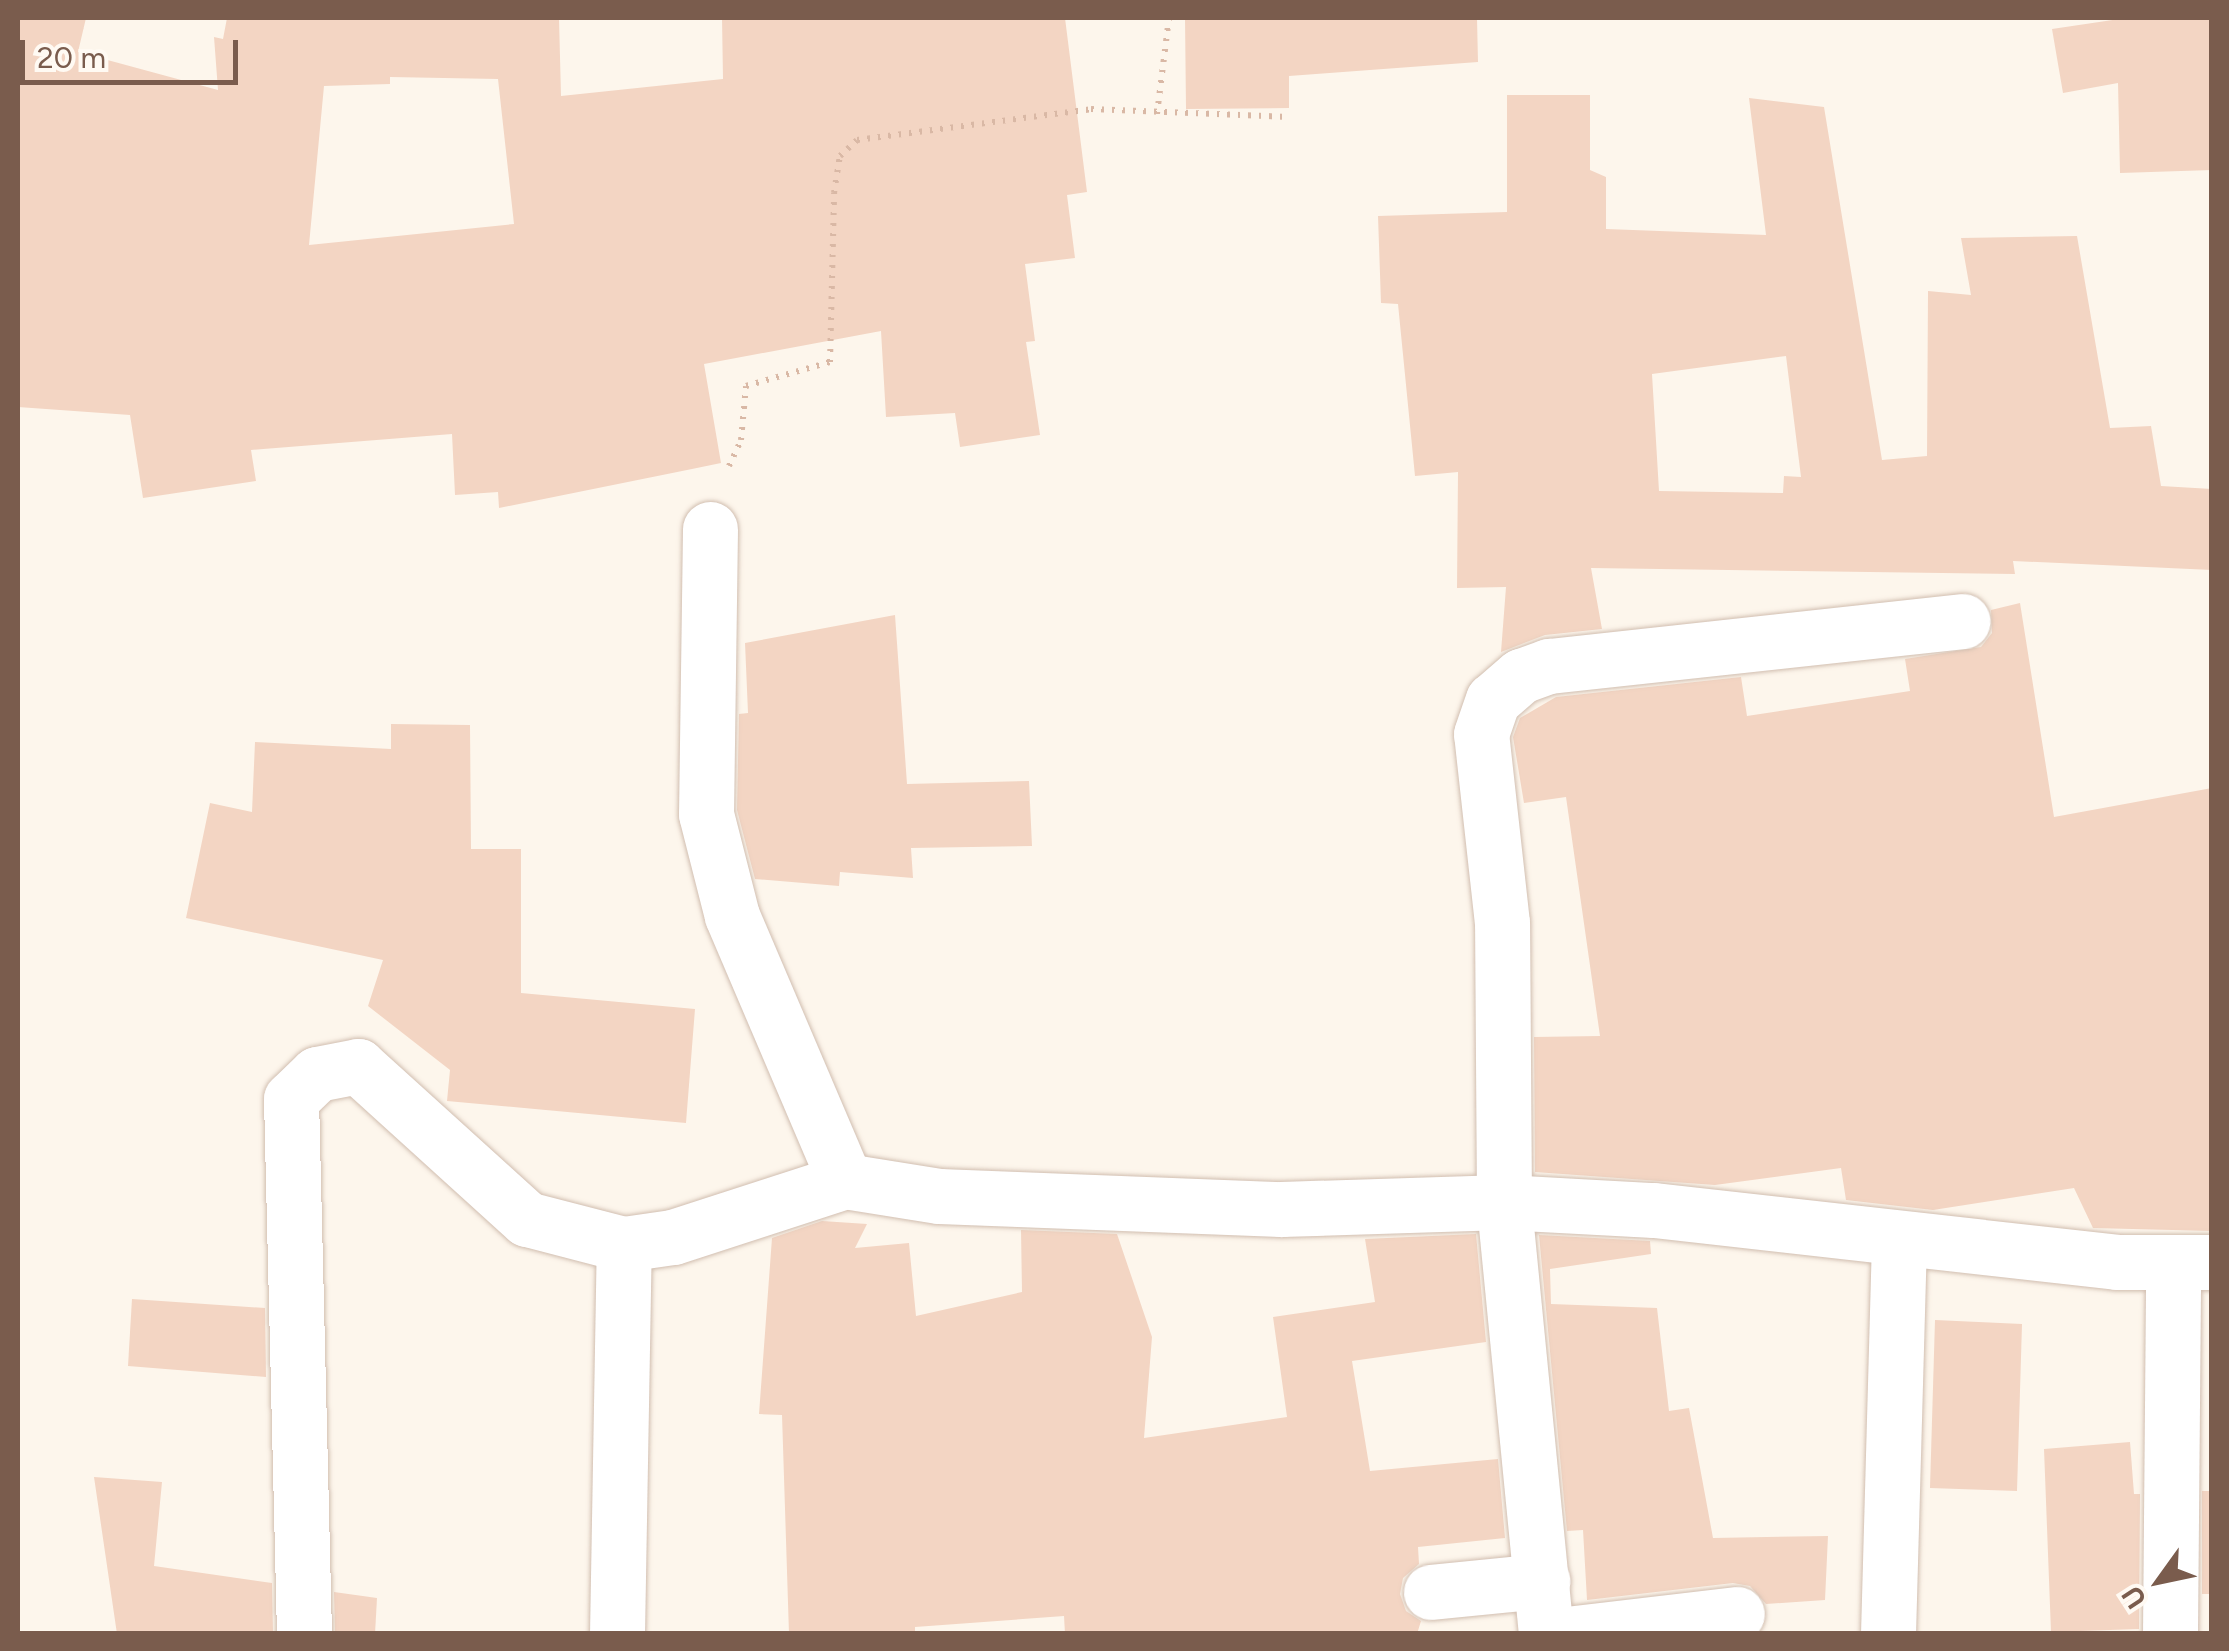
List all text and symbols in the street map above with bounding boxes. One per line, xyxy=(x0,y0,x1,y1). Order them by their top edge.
scale bar xyxy=(25,20,242,82)
text: 20 m xyxy=(37,39,106,76)
north arrow xyxy=(2109,1531,2209,1631)
text: U xyxy=(2114,1580,2153,1615)

